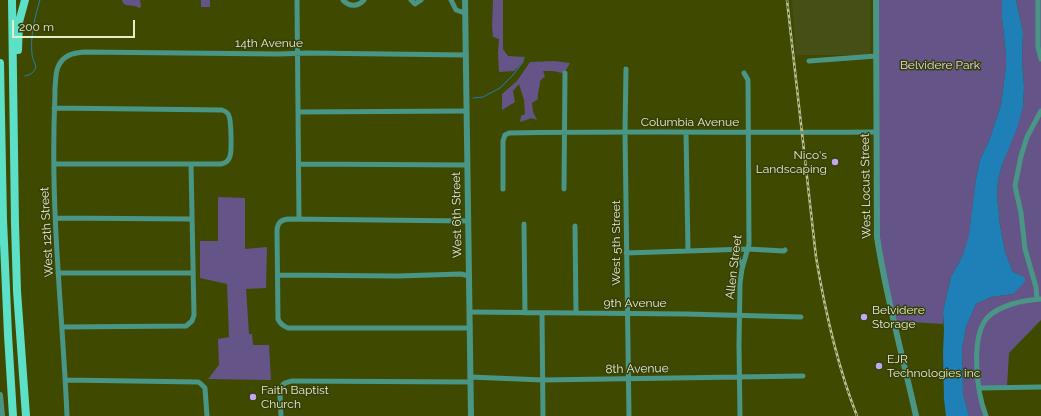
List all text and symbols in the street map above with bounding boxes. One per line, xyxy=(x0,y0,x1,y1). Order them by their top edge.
scale bar xyxy=(14,12,137,38)
text: 200 m xyxy=(19,20,54,34)
street label: 14th Avenue xyxy=(235,36,303,50)
park label: Belvidere Park xyxy=(900,58,980,72)
street label: Columbia Avenue xyxy=(641,115,739,129)
street label: West Locust Street xyxy=(858,133,874,239)
place label: Nico's Landscaping xyxy=(756,148,827,176)
marker: Nico's Landscaping xyxy=(830,157,840,167)
street label: West 6th Street xyxy=(449,172,465,258)
street label: West 12th Street xyxy=(37,186,57,278)
street label: West 5th Street xyxy=(609,200,623,286)
street label: Allen Street xyxy=(723,234,745,300)
street label: 9th Avenue xyxy=(603,296,667,310)
place label: Belvidere Storage xyxy=(872,303,925,331)
marker: Belvidere Storage xyxy=(859,312,869,322)
place label: EJR Technologies inc xyxy=(887,352,980,380)
street label: 8th Avenue xyxy=(605,361,669,377)
marker: EJR Technologies inc xyxy=(874,361,884,371)
place label: Faith Baptist Church xyxy=(261,383,329,411)
marker: Faith Baptist Church xyxy=(248,392,258,402)

